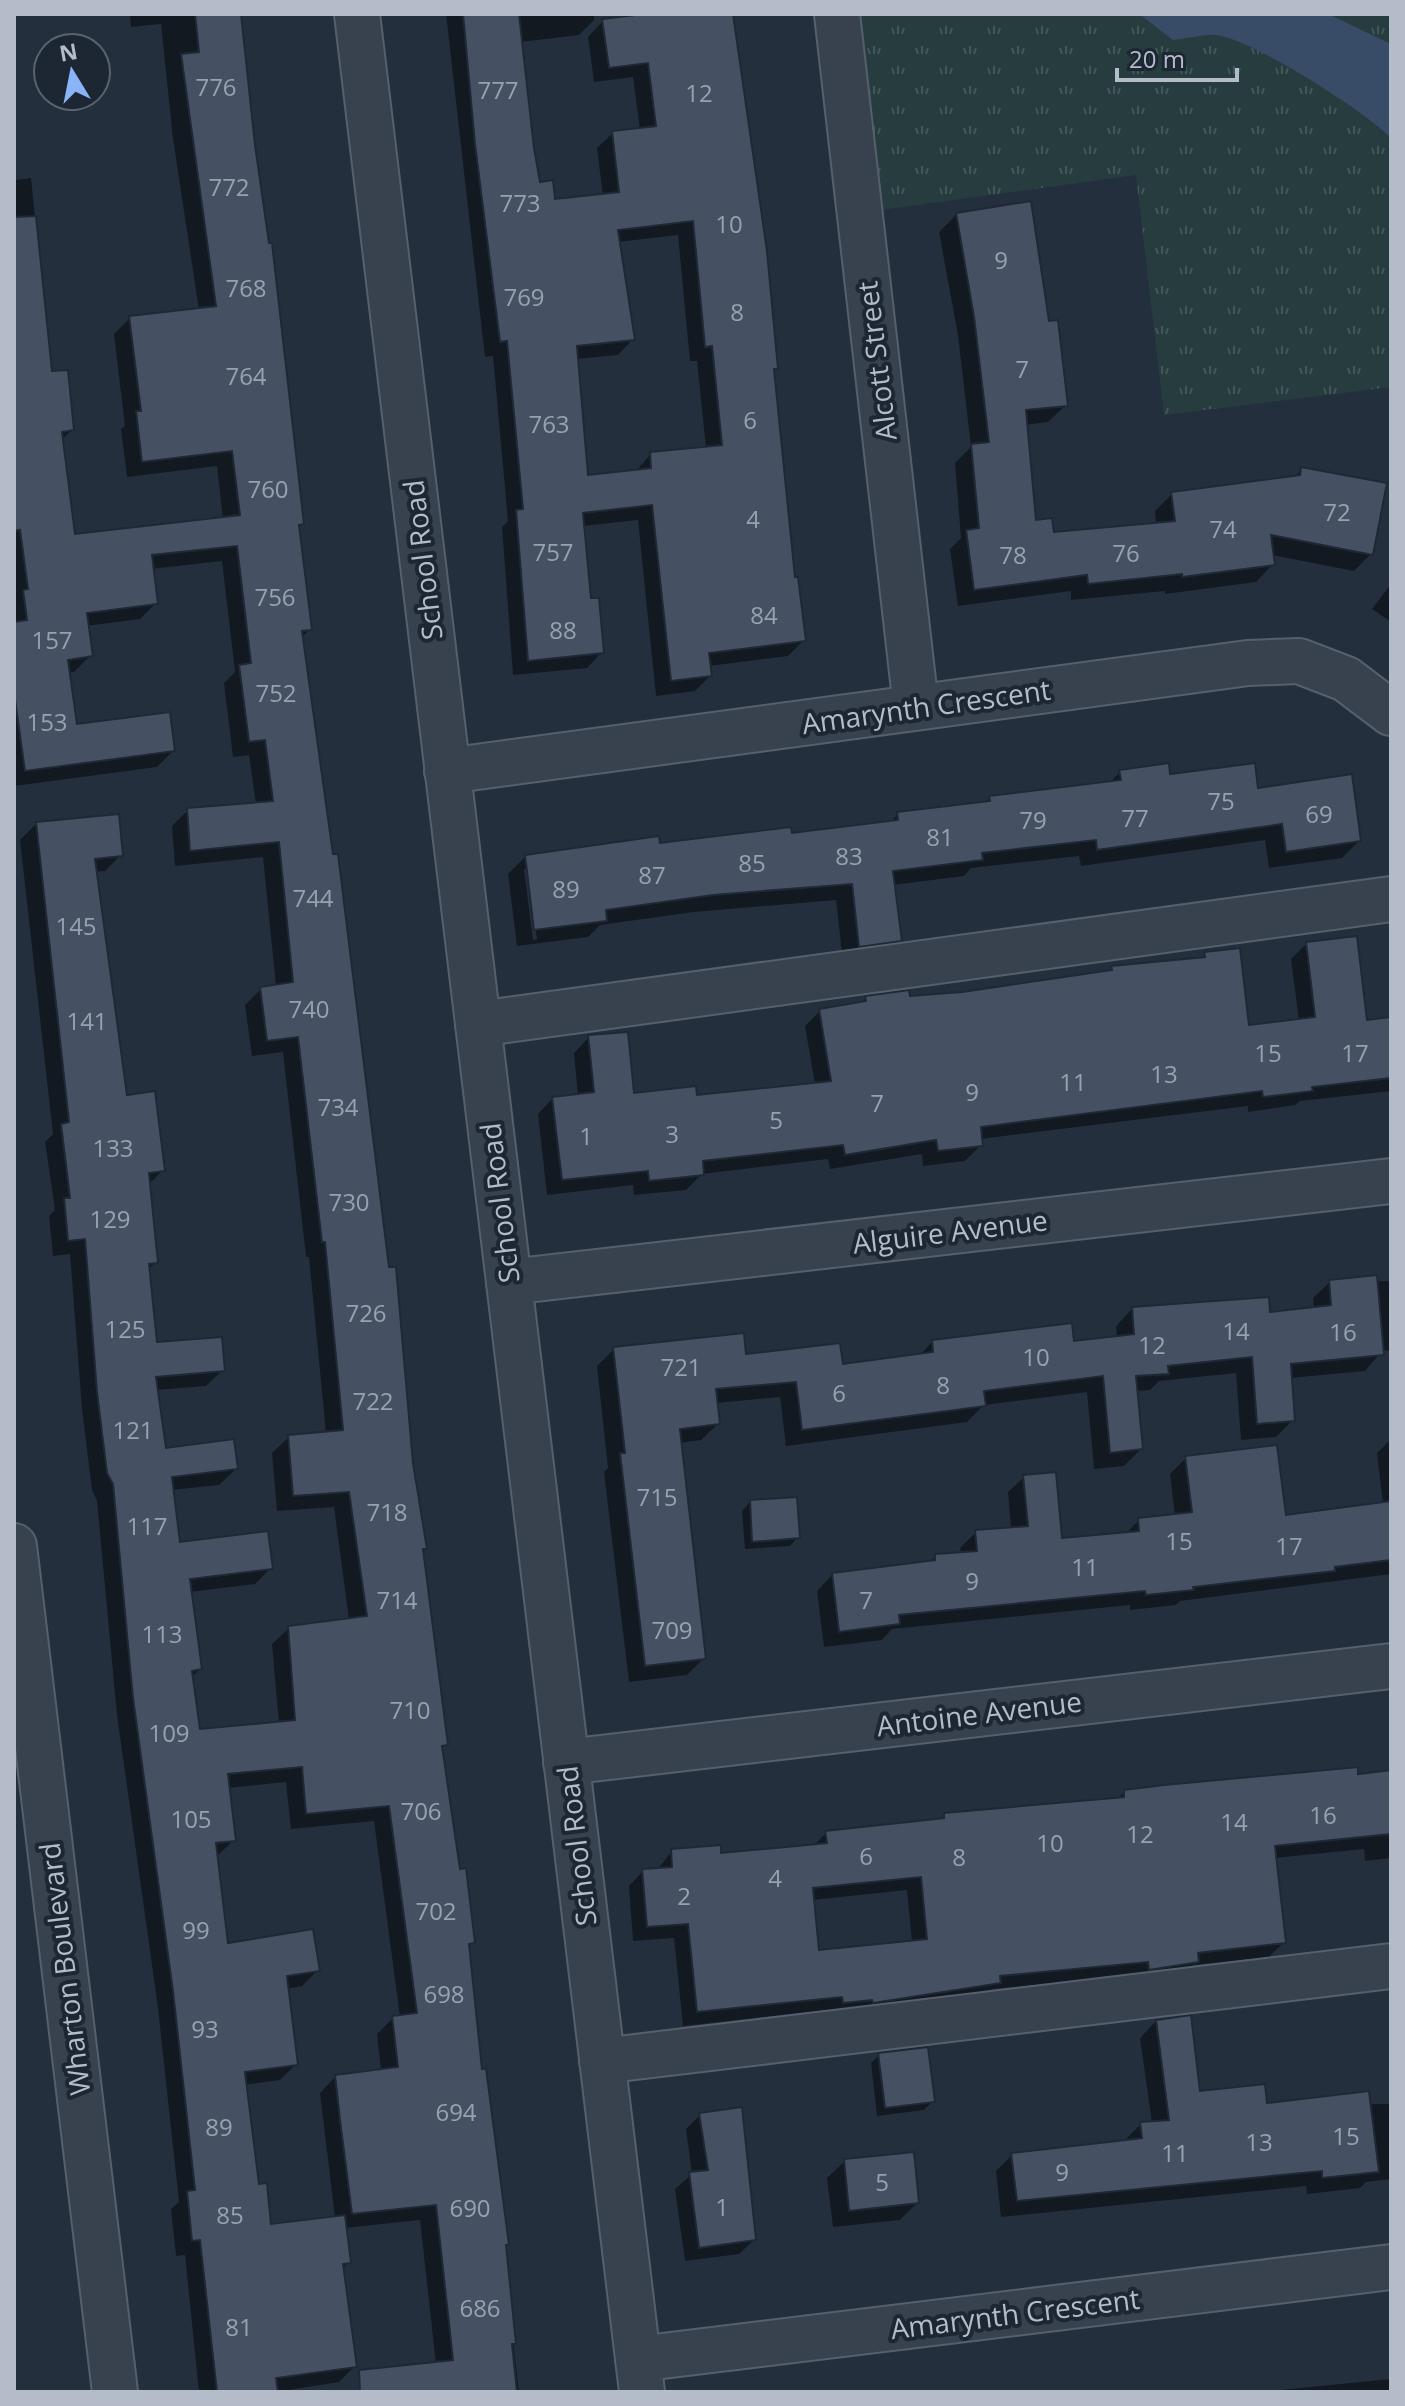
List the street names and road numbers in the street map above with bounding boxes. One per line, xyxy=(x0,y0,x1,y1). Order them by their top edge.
street label: Alcott Street xyxy=(847,279,905,443)
street label: School Road xyxy=(393,478,451,642)
street label: Amarynth Crescent xyxy=(799,670,1053,742)
street label: School Road xyxy=(470,1121,528,1285)
street label: Alguire Avenue xyxy=(850,1200,1050,1262)
street label: Antoine Avenue xyxy=(874,1682,1084,1744)
street label: School Road xyxy=(547,1764,605,1928)
street label: Wharton Boulevard xyxy=(30,1840,98,2098)
street label: Amarynth Crescent xyxy=(888,2279,1142,2347)

